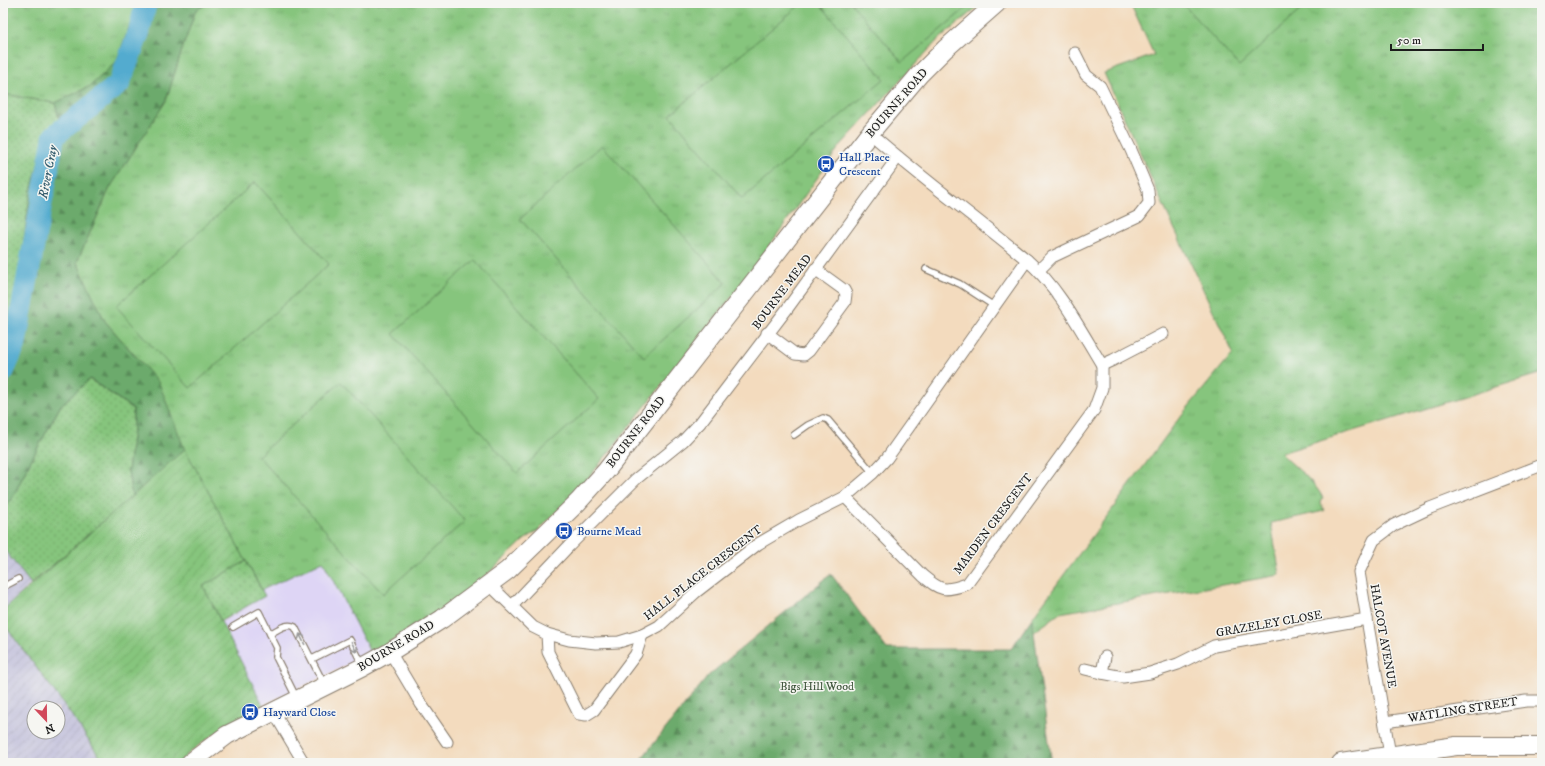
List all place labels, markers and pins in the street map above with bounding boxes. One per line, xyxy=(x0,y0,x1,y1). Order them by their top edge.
place label: Hall Place Crescent xyxy=(839,150,890,179)
bus stop icon: Hall Place Crescent xyxy=(816,154,836,174)
bus stop icon: Bourne Mead xyxy=(554,521,574,541)
place label: Bourne Mead xyxy=(577,524,641,539)
bus stop icon: Hayward Close xyxy=(240,702,260,722)
place label: Hayward Close xyxy=(263,705,336,720)

